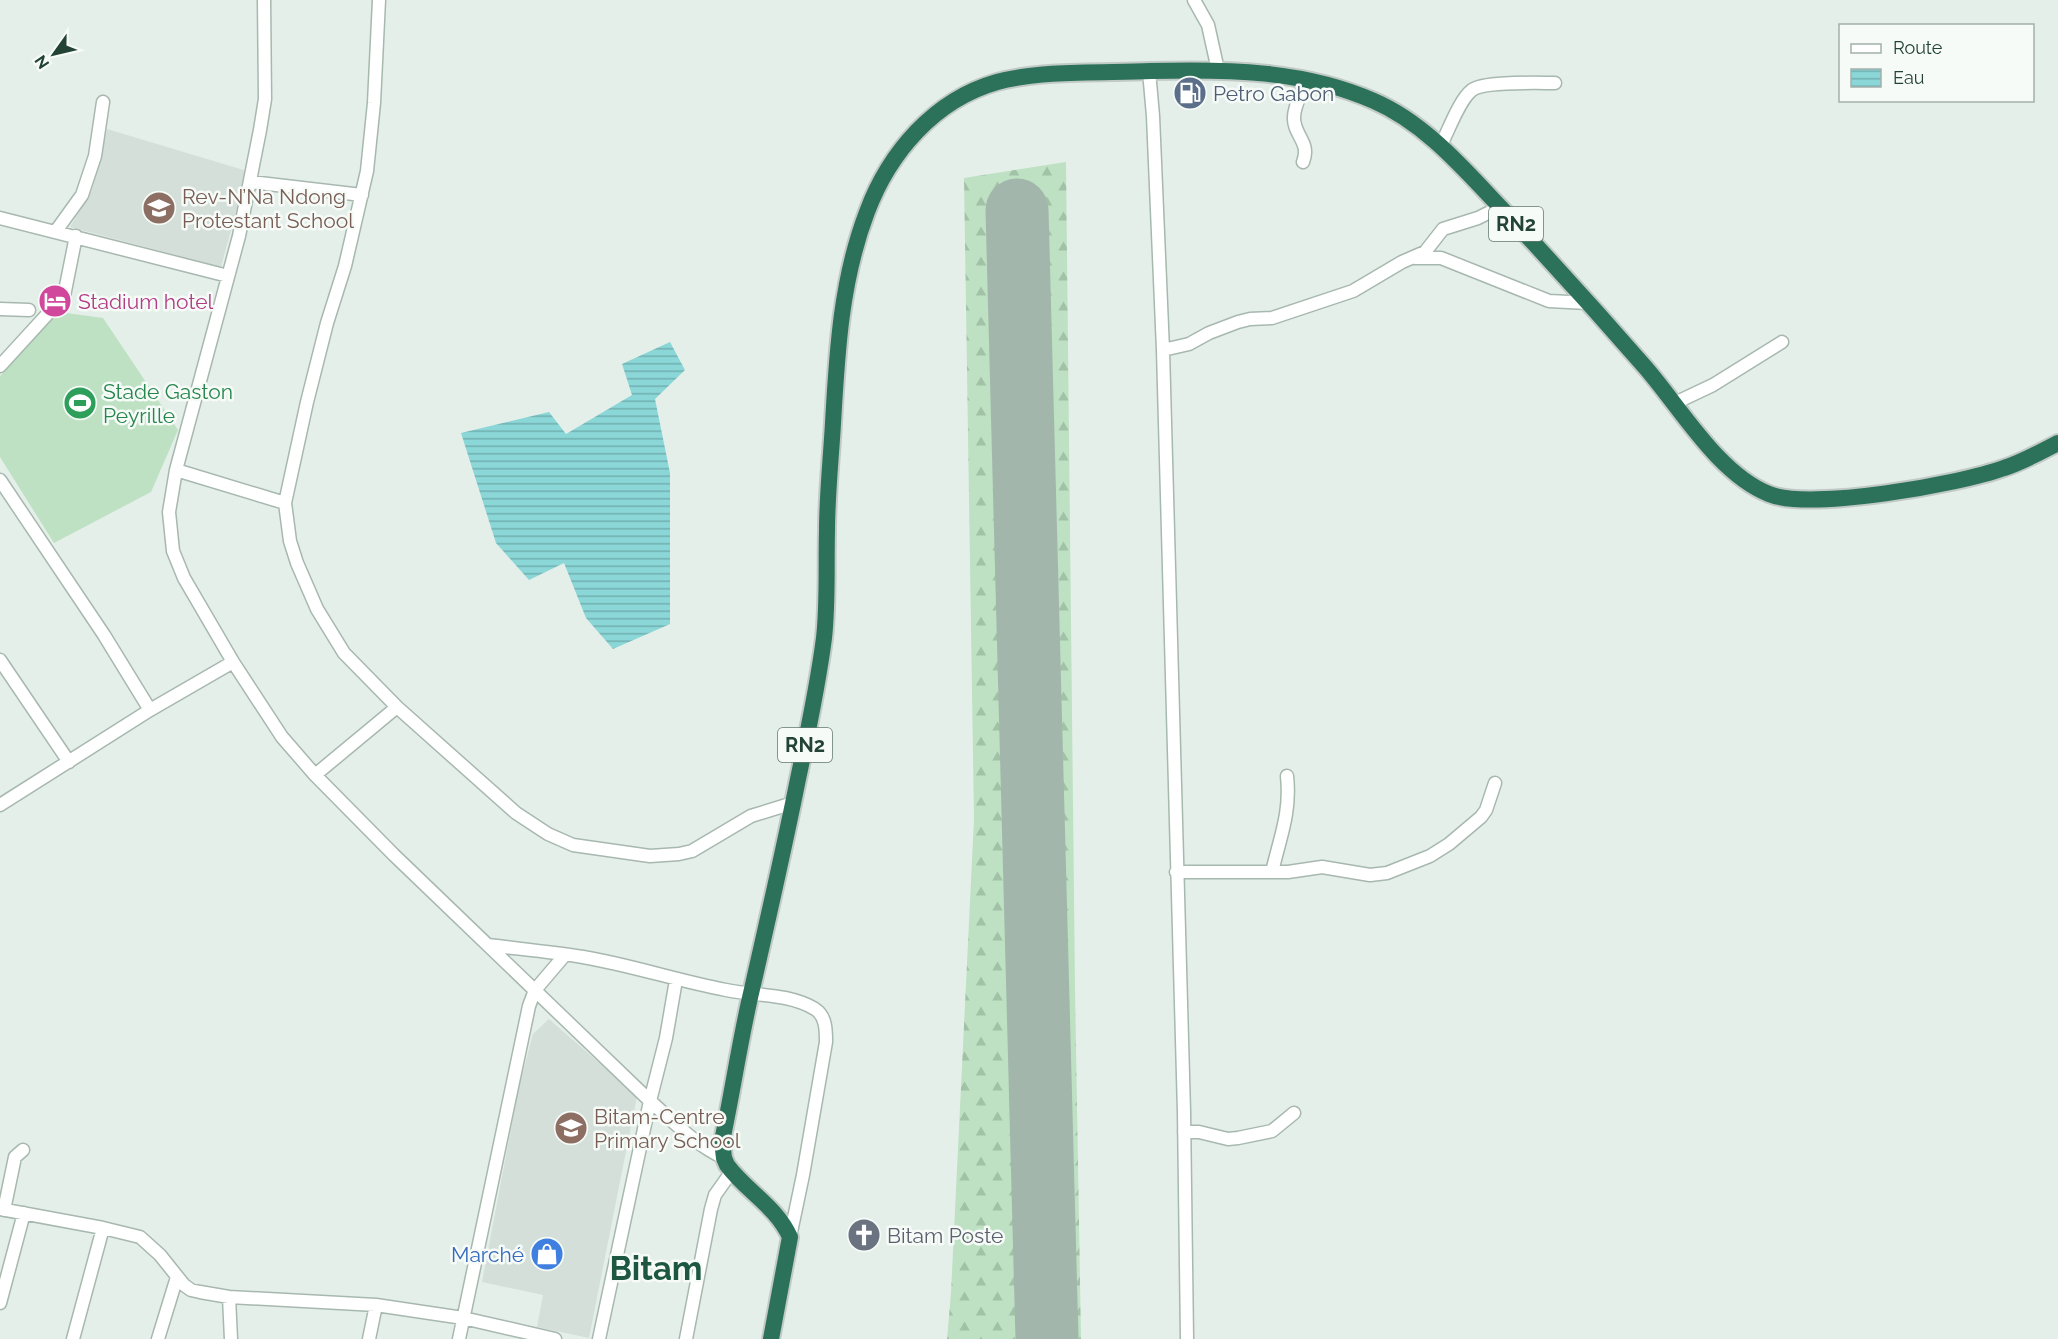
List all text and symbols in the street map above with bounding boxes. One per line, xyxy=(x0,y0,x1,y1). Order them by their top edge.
north arrow xyxy=(24,24,84,84)
legend xyxy=(1839,24,2034,102)
text: Route xyxy=(1893,37,1943,58)
text: N xyxy=(31,52,53,72)
text: Eau xyxy=(1893,67,1924,88)
fuel station icon: Petro Gabon xyxy=(1172,75,1208,111)
place label: Petro Gabon xyxy=(1213,81,1334,106)
place label: Rev-N’Na Ndong Protestant School xyxy=(182,184,354,233)
school or university icon: Rev-N’Na Ndong Protestant School xyxy=(141,190,177,226)
road number: RN2 xyxy=(1489,207,1543,241)
hotel icon: Stadium hotel xyxy=(37,283,73,319)
place label: Stadium hotel xyxy=(78,289,214,314)
place label: Stade Gaston Peyrille xyxy=(103,379,233,428)
sports icon: Stade Gaston Peyrille xyxy=(62,385,98,421)
road number: RN2 xyxy=(778,728,832,762)
place label: Bitam-Centre Primary School xyxy=(594,1104,741,1153)
school or university icon: Bitam-Centre Primary School xyxy=(553,1110,589,1146)
church icon: Bitam Poste xyxy=(846,1217,882,1253)
place label: Bitam Poste xyxy=(887,1223,1003,1248)
shop icon: Marché xyxy=(529,1236,565,1272)
place label: Marché xyxy=(451,1242,524,1267)
district label: Bitam xyxy=(609,1249,703,1288)

